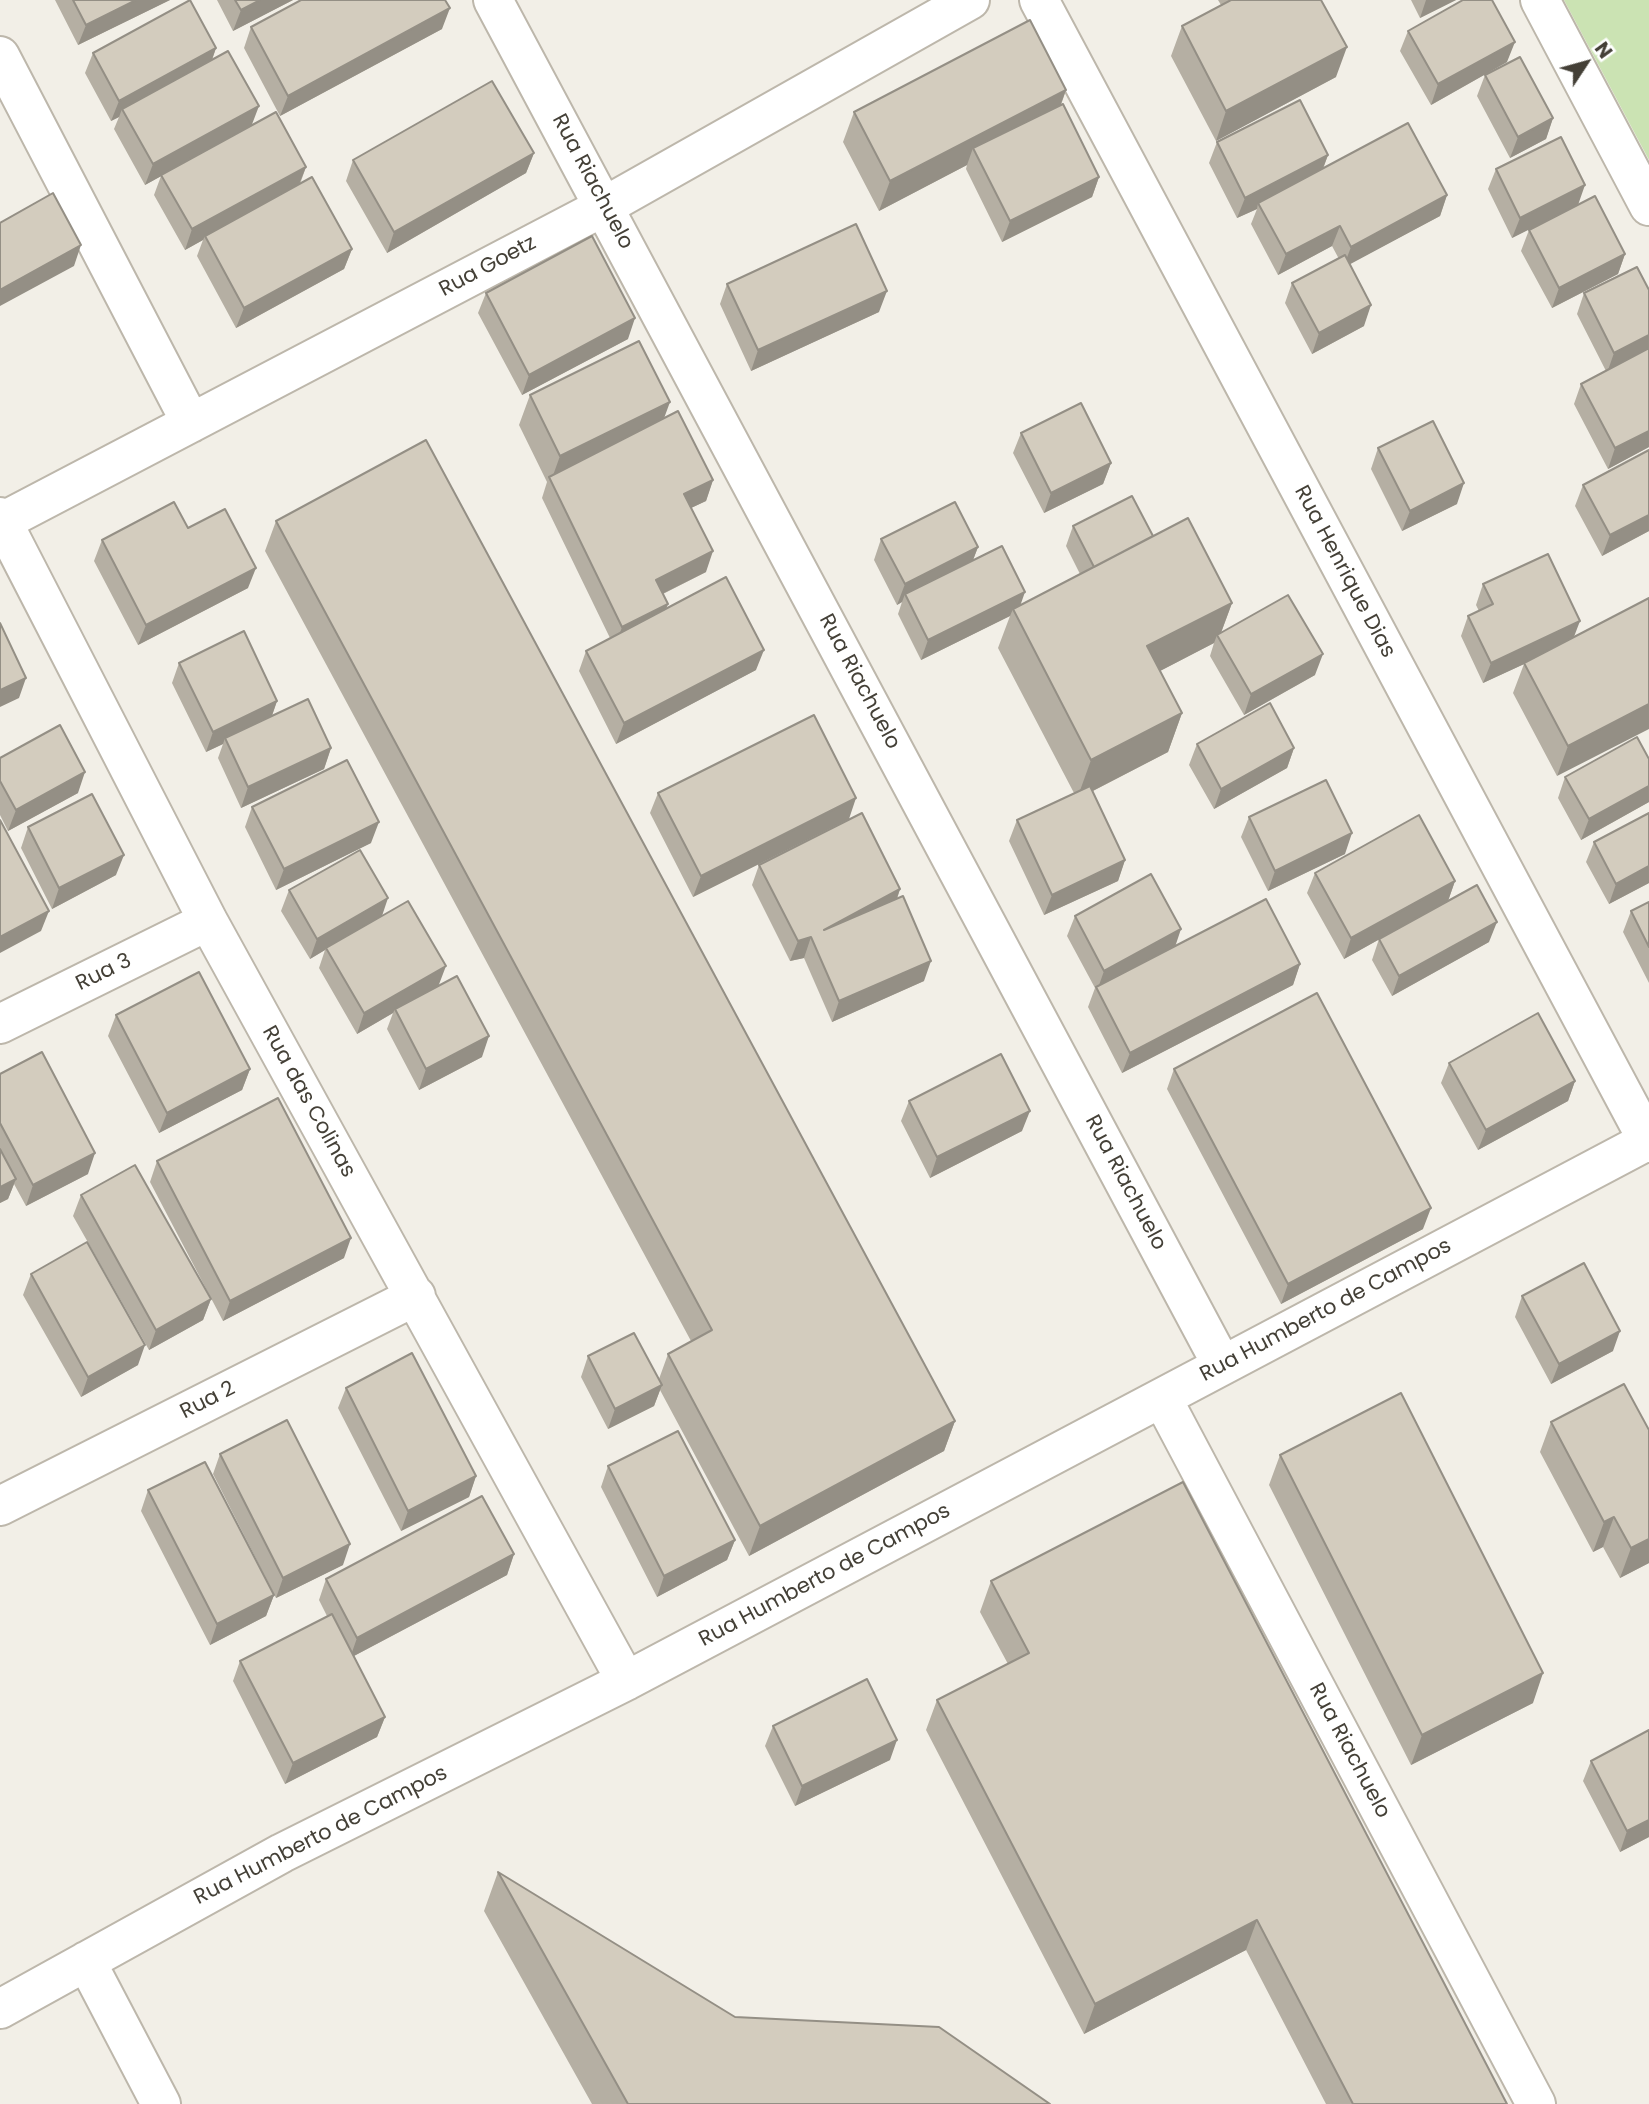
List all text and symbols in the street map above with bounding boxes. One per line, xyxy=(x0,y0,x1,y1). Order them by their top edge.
north arrow xyxy=(1551,28,1621,98)
text: N xyxy=(1588,37,1619,64)
street label: Rua Riachuelo xyxy=(546,110,638,254)
street label: Rua Goetz xyxy=(435,231,541,303)
street label: Rua Henrique Dias xyxy=(1288,482,1400,662)
street label: Rua Riachuelo xyxy=(813,610,905,754)
street label: Rua 3 xyxy=(72,949,136,997)
street label: Rua das Colinas xyxy=(256,1022,360,1182)
street label: Rua Riachuelo xyxy=(1079,1111,1171,1255)
street label: Rua Humberto de Campos xyxy=(1196,1234,1456,1388)
street label: Rua 2 xyxy=(176,1377,240,1425)
street label: Rua Humberto de Campos xyxy=(695,1499,955,1653)
street label: Rua Riachuelo xyxy=(1303,1679,1395,1823)
street label: Rua Humberto de Campos xyxy=(190,1761,452,1911)

